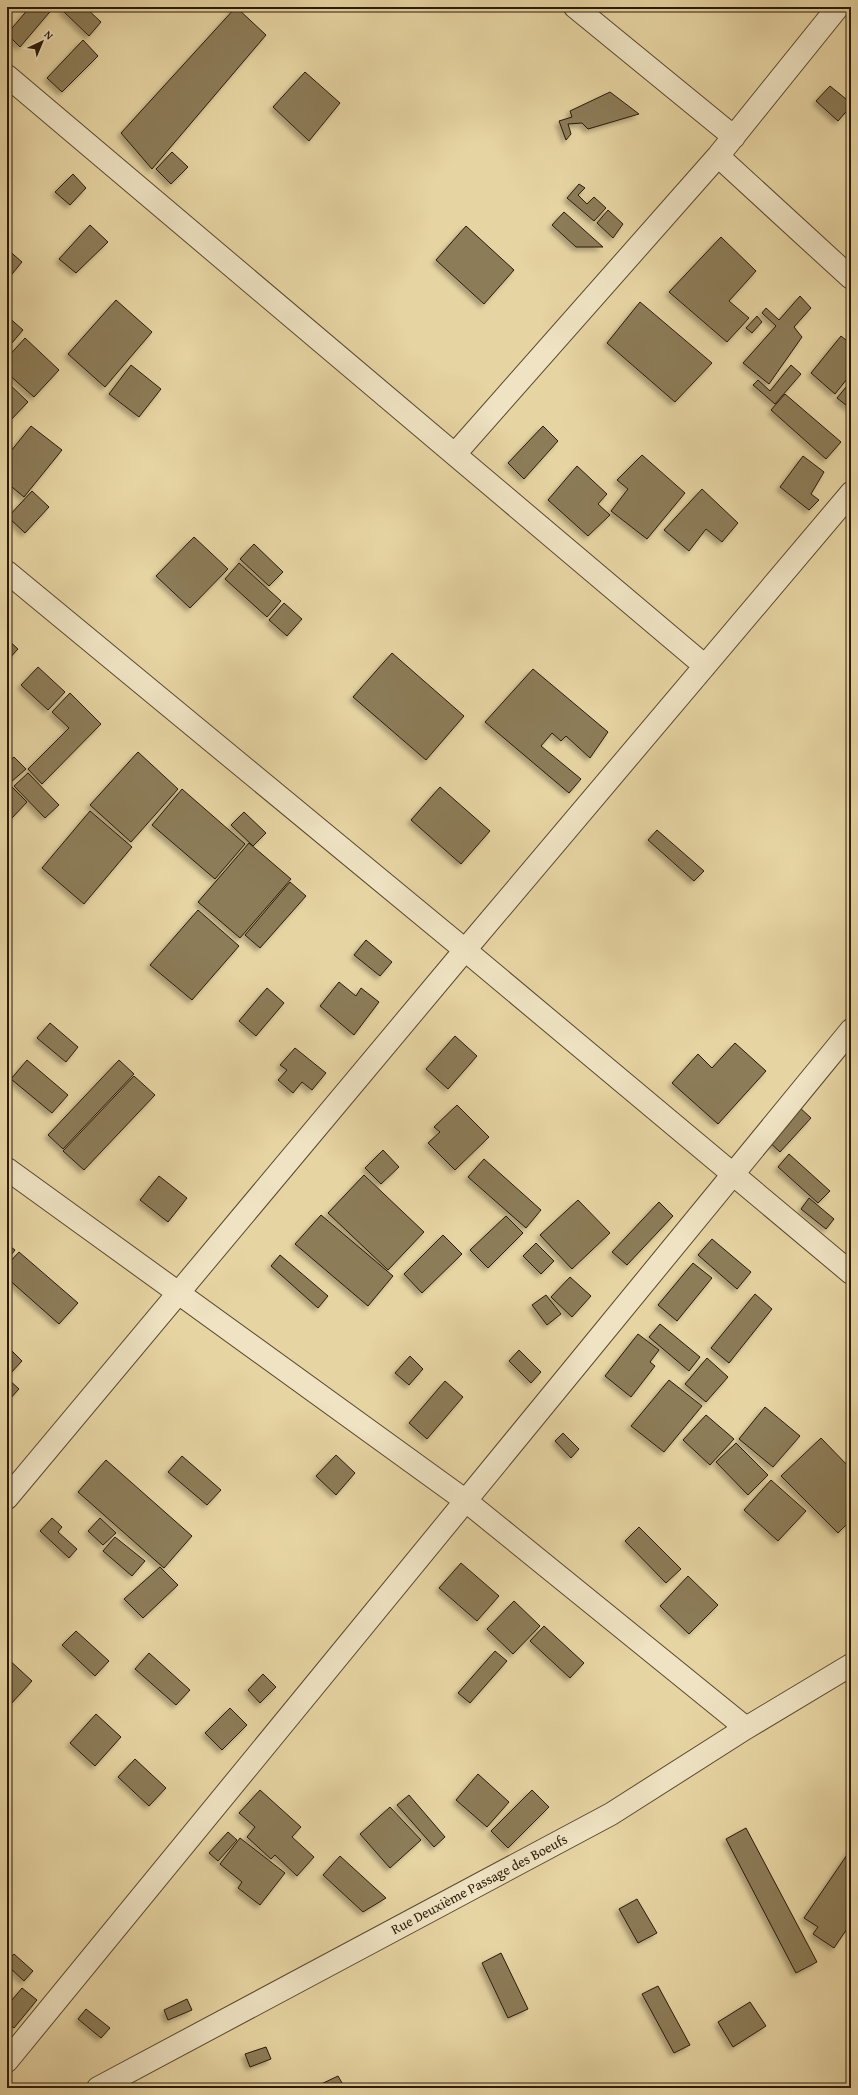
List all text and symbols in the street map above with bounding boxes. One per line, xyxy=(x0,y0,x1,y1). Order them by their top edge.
north arrow xyxy=(22,22,62,62)
text: N xyxy=(41,26,58,44)
street label: Rue Deuxième Passage des Boeufs xyxy=(387,1829,571,1939)

